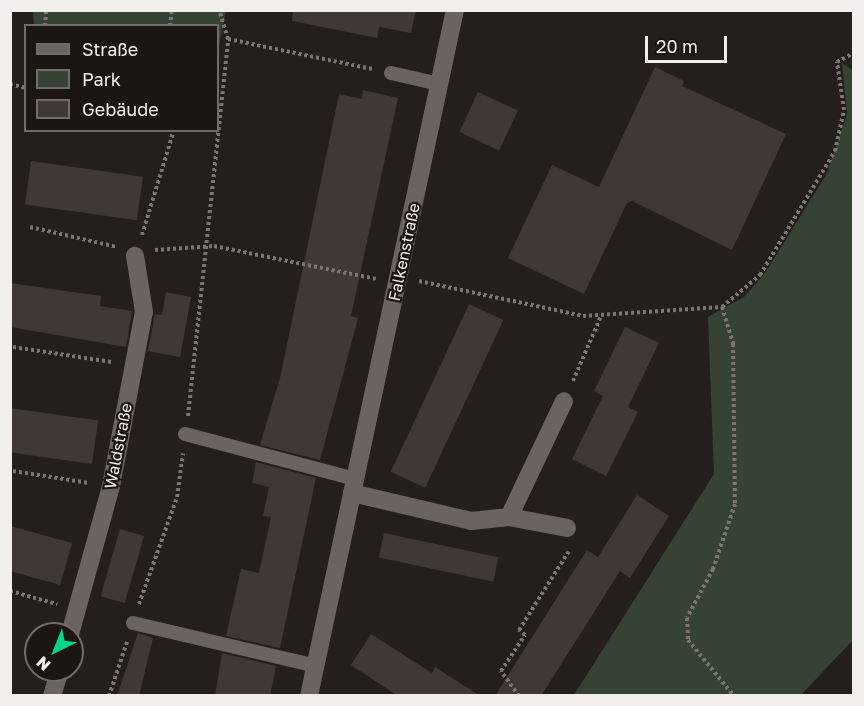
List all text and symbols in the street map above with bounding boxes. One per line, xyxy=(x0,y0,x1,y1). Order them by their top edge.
legend xyxy=(24,24,219,132)
scale bar xyxy=(648,24,730,62)
text: 20 m xyxy=(656,35,698,57)
text: Straße xyxy=(82,38,138,60)
text: Park xyxy=(82,68,121,90)
text: Gebäude xyxy=(82,98,159,120)
street label: Falkenstraße xyxy=(384,201,424,303)
street label: Waldstraße xyxy=(100,401,136,491)
north arrow xyxy=(24,622,84,682)
text: N xyxy=(32,652,54,675)

